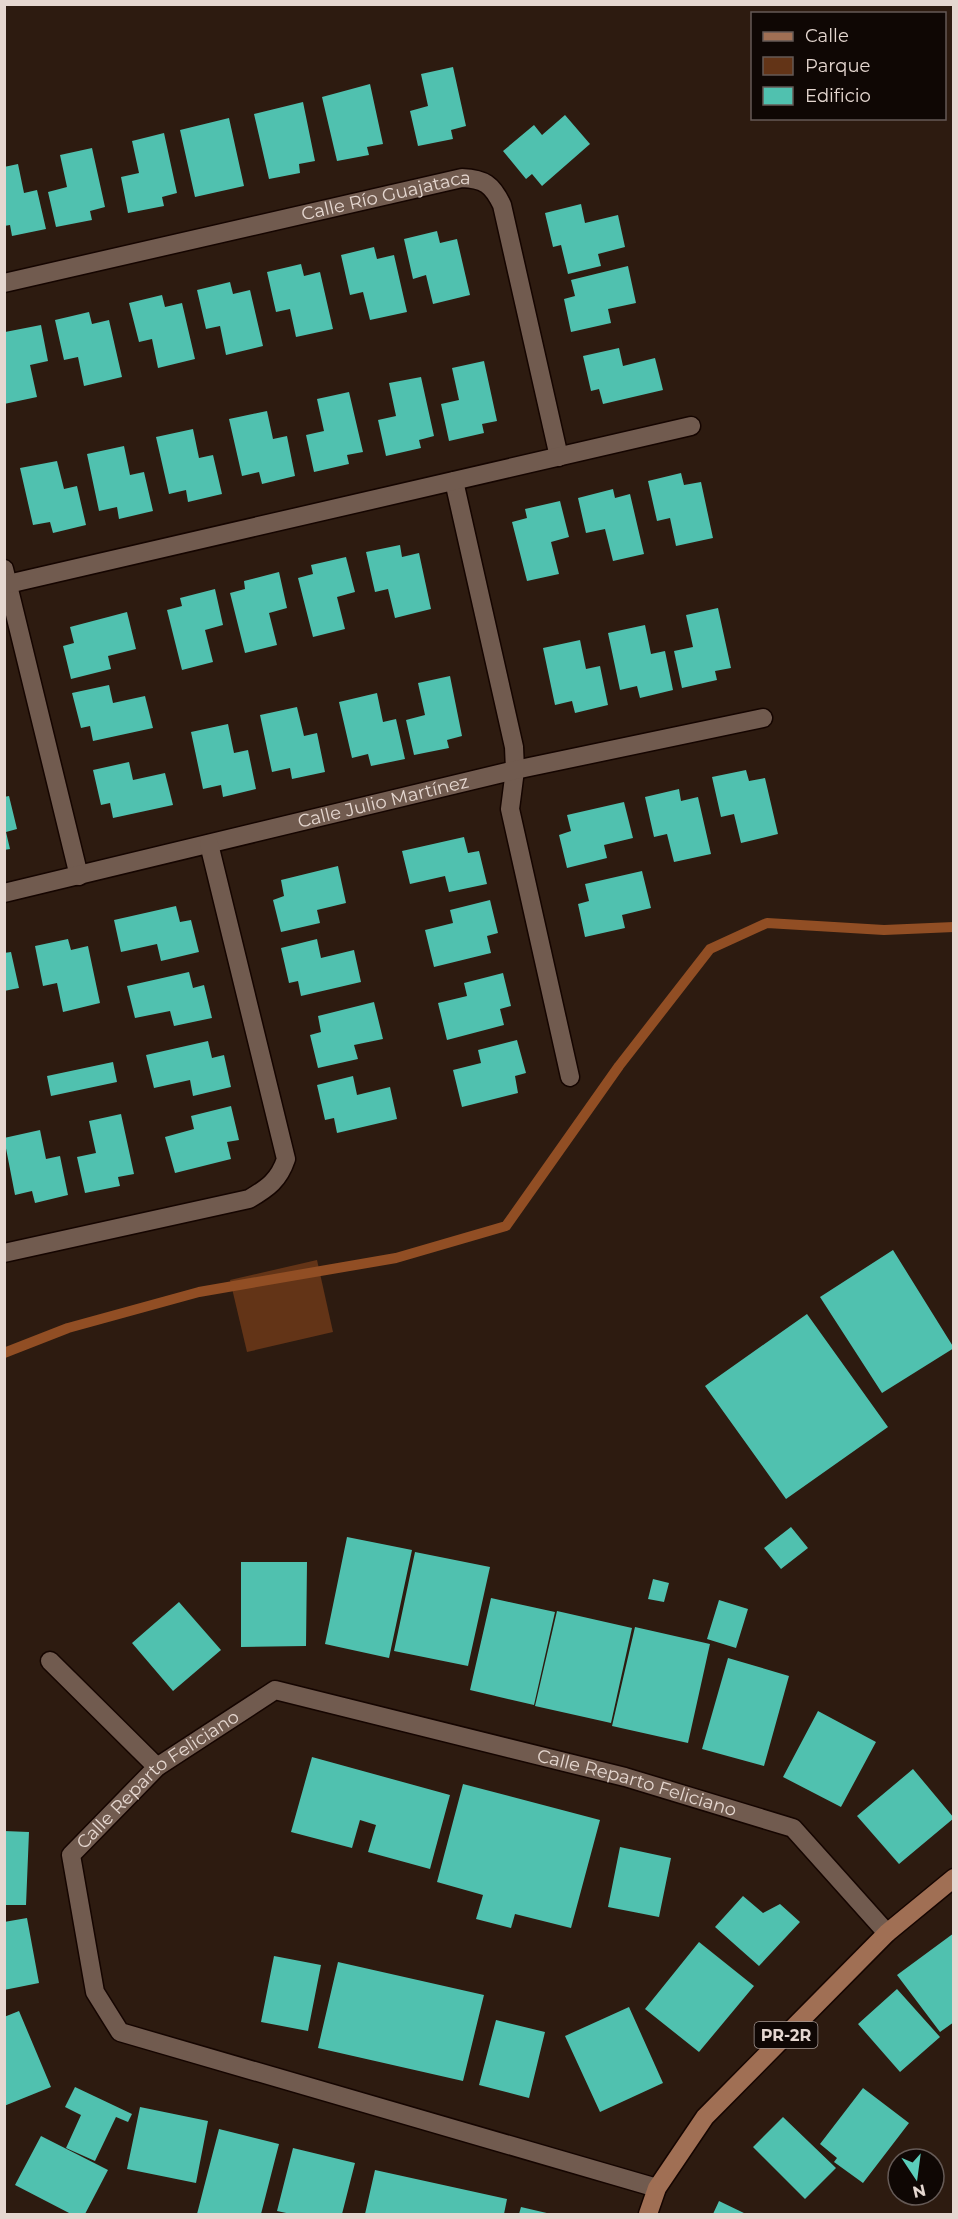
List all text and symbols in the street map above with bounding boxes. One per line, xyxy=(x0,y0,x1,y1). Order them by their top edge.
legend xyxy=(751,12,946,120)
text: Calle xyxy=(805,25,849,47)
text: Parque xyxy=(805,55,871,77)
text: Edificio xyxy=(805,85,871,107)
street label: Calle Río Guajataca xyxy=(299,167,472,225)
street label: Calle Julio Martínez xyxy=(296,771,471,833)
street label: Calle Reparto Feliciano xyxy=(72,1706,243,1854)
street label: Calle Reparto Feliciano xyxy=(535,1745,739,1821)
road number: PR-2R xyxy=(754,2022,818,2048)
north arrow xyxy=(886,2147,946,2207)
text: N xyxy=(911,2180,928,2202)

